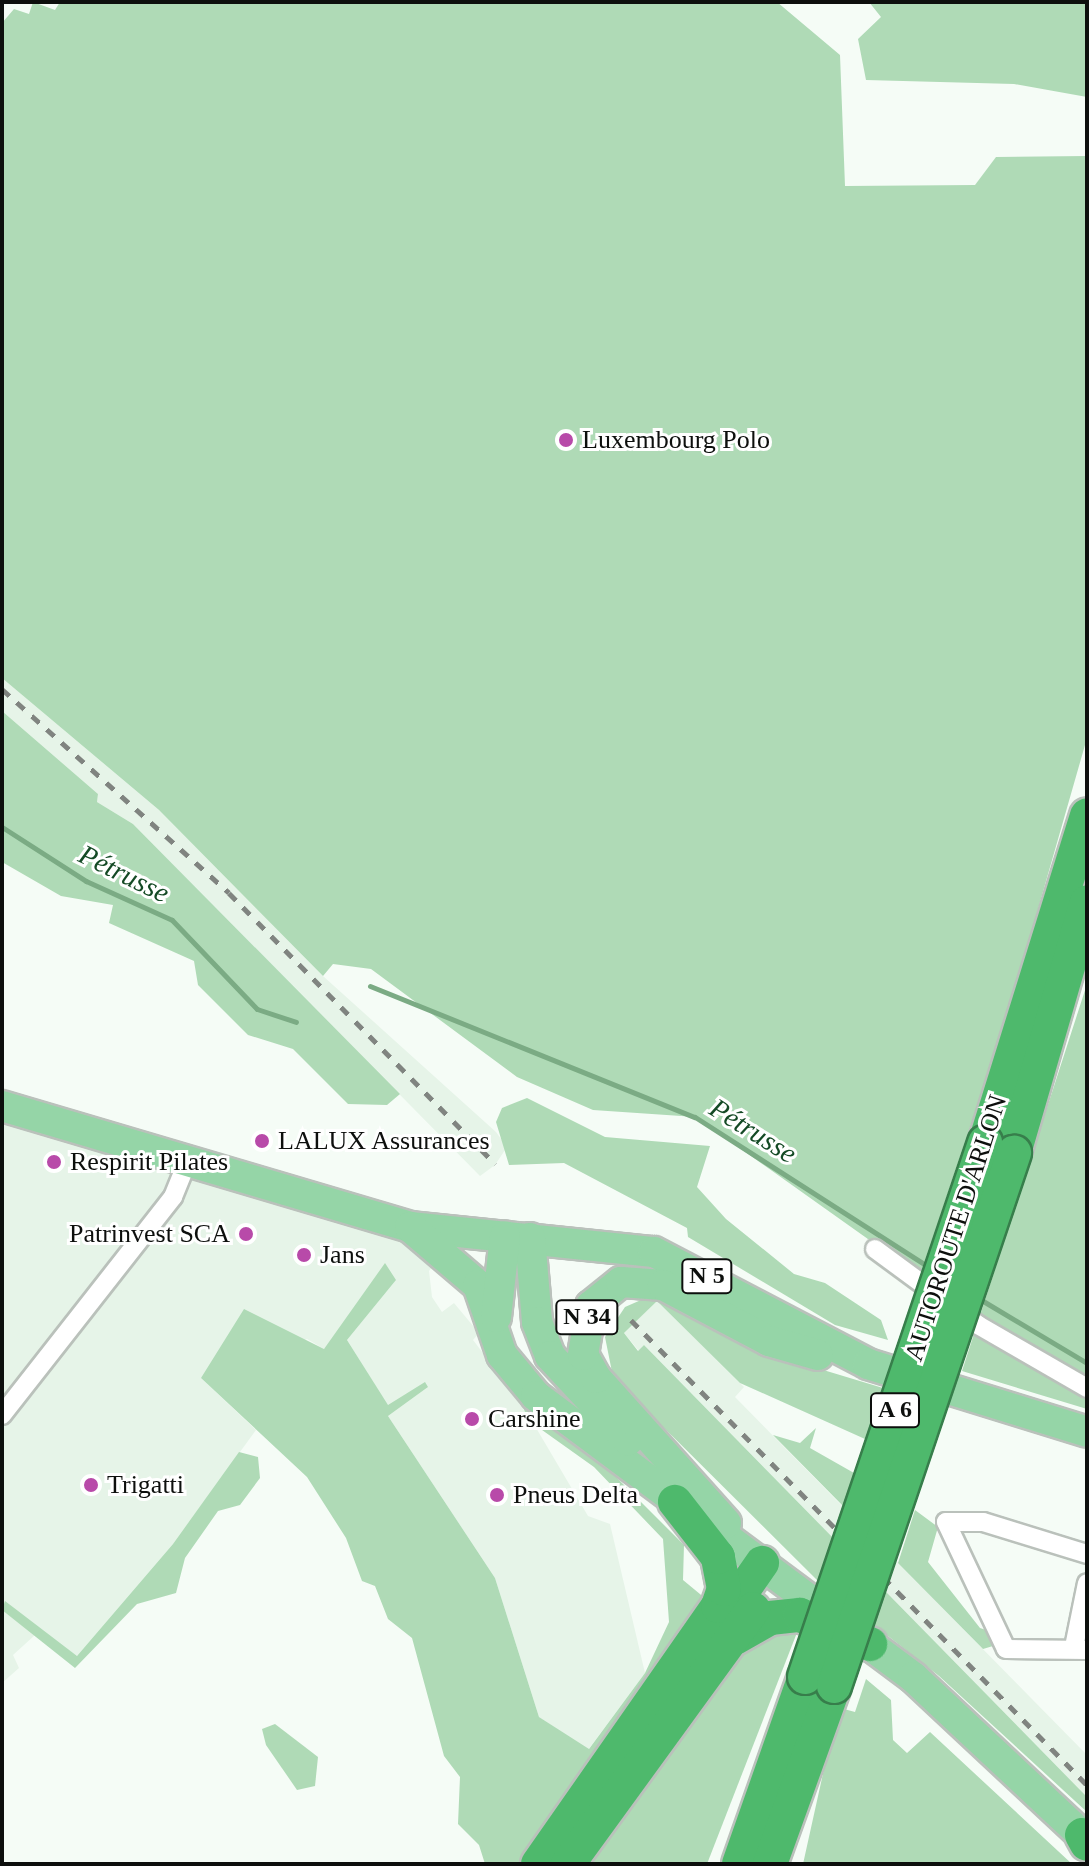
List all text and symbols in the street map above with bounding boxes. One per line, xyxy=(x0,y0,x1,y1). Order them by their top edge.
place label: Luxembourg Polo xyxy=(582,424,770,456)
marker: Luxembourg Polo xyxy=(557,431,575,449)
water label: Pétrusse xyxy=(73,838,175,910)
water label: Pétrusse xyxy=(703,1091,803,1171)
street label: AUTOROUTE D'ARLON xyxy=(898,1091,1014,1365)
place label: LALUX Assurances xyxy=(278,1125,491,1157)
marker: LALUX Assurances xyxy=(253,1132,271,1150)
place label: Respirit Pilates xyxy=(70,1146,228,1178)
marker: Respirit Pilates xyxy=(45,1153,63,1171)
place label: Patrinvest SCA xyxy=(69,1218,230,1250)
marker: Patrinvest SCA xyxy=(237,1225,255,1243)
place label: Jans xyxy=(320,1239,365,1271)
marker: Jans xyxy=(295,1246,313,1264)
road number: N 5 xyxy=(681,1256,733,1296)
road number: N 34 xyxy=(555,1297,619,1337)
road number: A 6 xyxy=(869,1390,921,1430)
place label: Carshine xyxy=(488,1403,580,1435)
marker: Carshine xyxy=(463,1410,481,1428)
place label: Trigatti xyxy=(107,1469,184,1501)
marker: Trigatti xyxy=(82,1476,100,1494)
place label: Pneus Delta xyxy=(513,1479,638,1511)
marker: Pneus Delta xyxy=(488,1486,506,1504)

